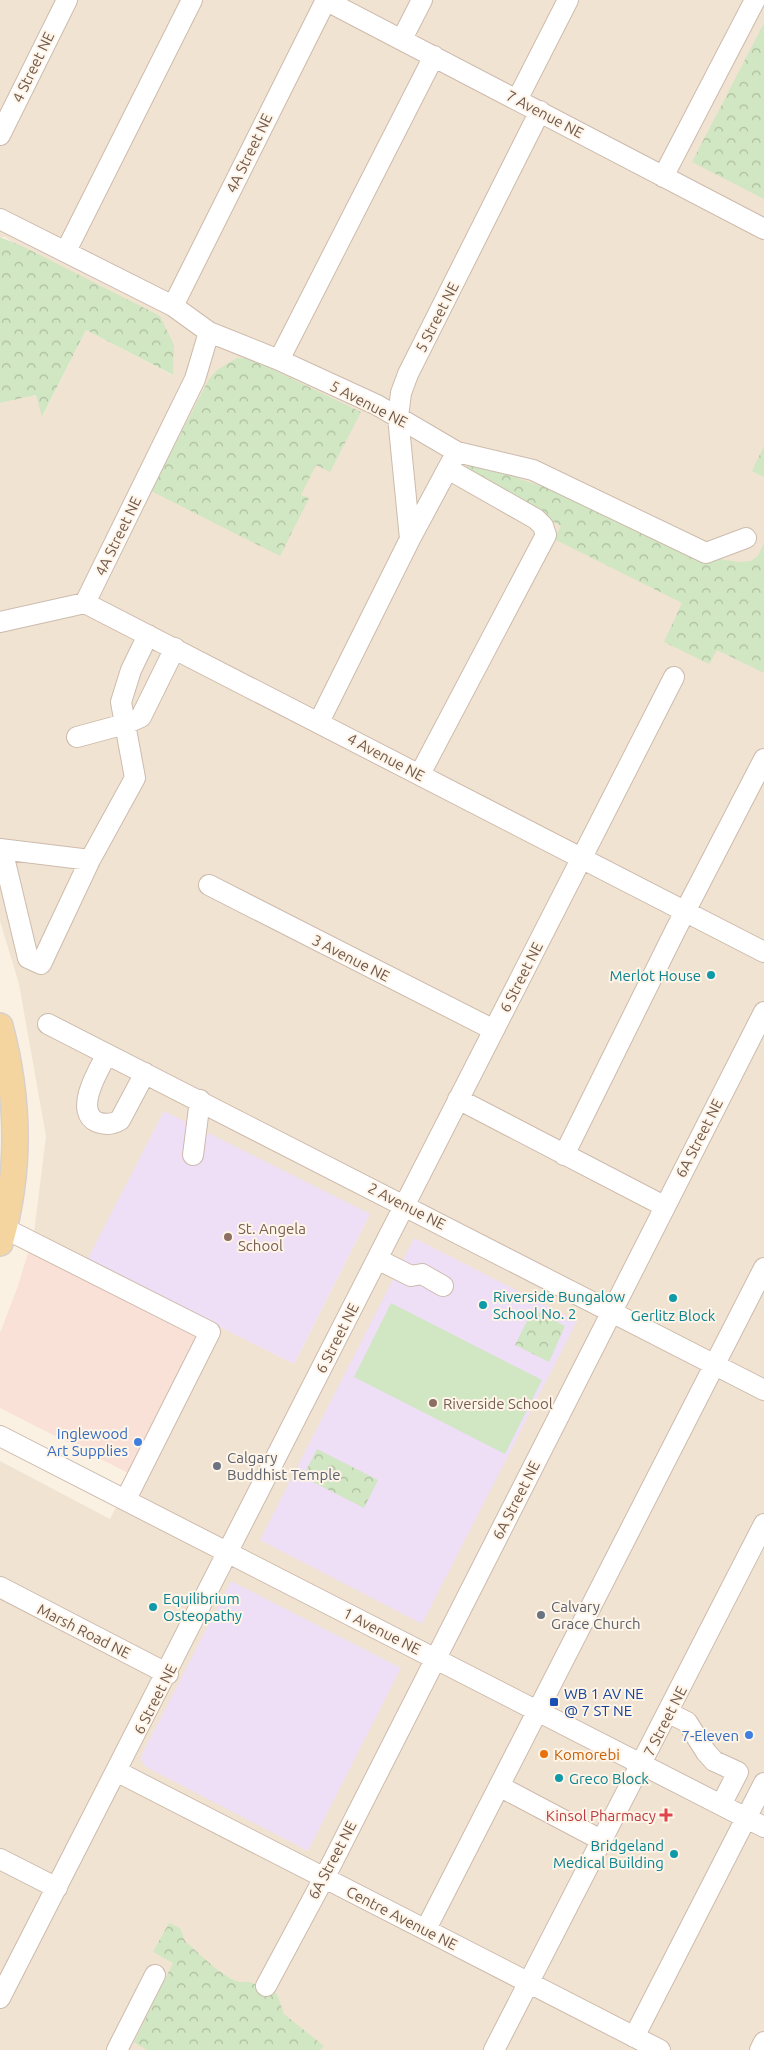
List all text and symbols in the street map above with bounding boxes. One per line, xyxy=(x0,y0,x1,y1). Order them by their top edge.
street label: 4 Street NE xyxy=(9,29,57,105)
street label: 7 Avenue NE xyxy=(503,87,587,141)
street label: 4A Street NE xyxy=(222,111,276,195)
street label: 5 Street NE xyxy=(412,279,462,355)
street label: 5 Avenue NE xyxy=(327,377,411,431)
street label: 4A Street NE xyxy=(91,494,145,578)
street label: 4 Avenue NE xyxy=(344,730,428,784)
street label: 3 Avenue NE xyxy=(309,931,393,985)
street label: 6 Street NE xyxy=(496,939,546,1015)
place label: Merlot House xyxy=(609,967,701,984)
marker: Merlot House xyxy=(705,969,717,981)
street label: 6A Street NE xyxy=(672,1096,726,1180)
street label: 2 Avenue NE xyxy=(365,1179,449,1233)
place label: St. Angela School xyxy=(238,1220,306,1254)
marker: St. Angela School xyxy=(222,1231,234,1243)
place label: Riverside Bungalow School No. 2 xyxy=(493,1288,626,1322)
marker: Gerlitz Block xyxy=(667,1292,679,1304)
marker: Riverside Bungalow School No. 2 xyxy=(477,1299,489,1311)
street label: 6 Street NE xyxy=(312,1300,362,1376)
place label: Gerlitz Block xyxy=(631,1307,716,1324)
place label: Riverside School xyxy=(443,1395,553,1412)
marker: Riverside School xyxy=(427,1397,439,1409)
place label: Inglewood Art Supplies xyxy=(47,1425,128,1459)
marker: Inglewood Art Supplies xyxy=(132,1436,144,1448)
place label: Calgary Buddhist Temple xyxy=(227,1449,341,1483)
street label: 6A Street NE xyxy=(489,1458,543,1542)
marker: Calgary Buddhist Temple xyxy=(211,1460,223,1472)
place label: Equilibrium Osteopathy xyxy=(163,1590,242,1624)
place label: Calvary Grace Church xyxy=(551,1598,641,1632)
street label: Marsh Road NE xyxy=(35,1600,133,1662)
marker: Equilibrium Osteopathy xyxy=(147,1601,159,1613)
street label: 1 Avenue NE xyxy=(340,1604,424,1658)
marker: Calvary Grace Church xyxy=(535,1609,547,1621)
street label: 6 Street NE xyxy=(130,1661,180,1737)
street label: 7 Street NE xyxy=(640,1683,690,1759)
place label: WB 1 AV NE @ 7 ST NE xyxy=(564,1685,644,1719)
marker: WB 1 AV NE @ 7 ST NE xyxy=(548,1696,560,1708)
place label: 7-Eleven xyxy=(681,1727,739,1744)
marker: 7-Eleven xyxy=(743,1729,755,1741)
place label: Komorebi xyxy=(554,1746,620,1763)
marker: Komorebi xyxy=(538,1748,550,1760)
place label: Greco Block xyxy=(569,1770,649,1787)
marker: Greco Block xyxy=(553,1772,565,1784)
place label: Kinsol Pharmacy xyxy=(546,1807,656,1824)
marker: Kinsol Pharmacy xyxy=(660,1809,672,1821)
street label: 6A Street NE xyxy=(304,1818,360,1902)
place label: Bridgeland Medical Building xyxy=(553,1837,664,1871)
marker: Bridgeland Medical Building xyxy=(668,1848,680,1860)
street label: Centre Avenue NE xyxy=(344,1883,460,1953)

